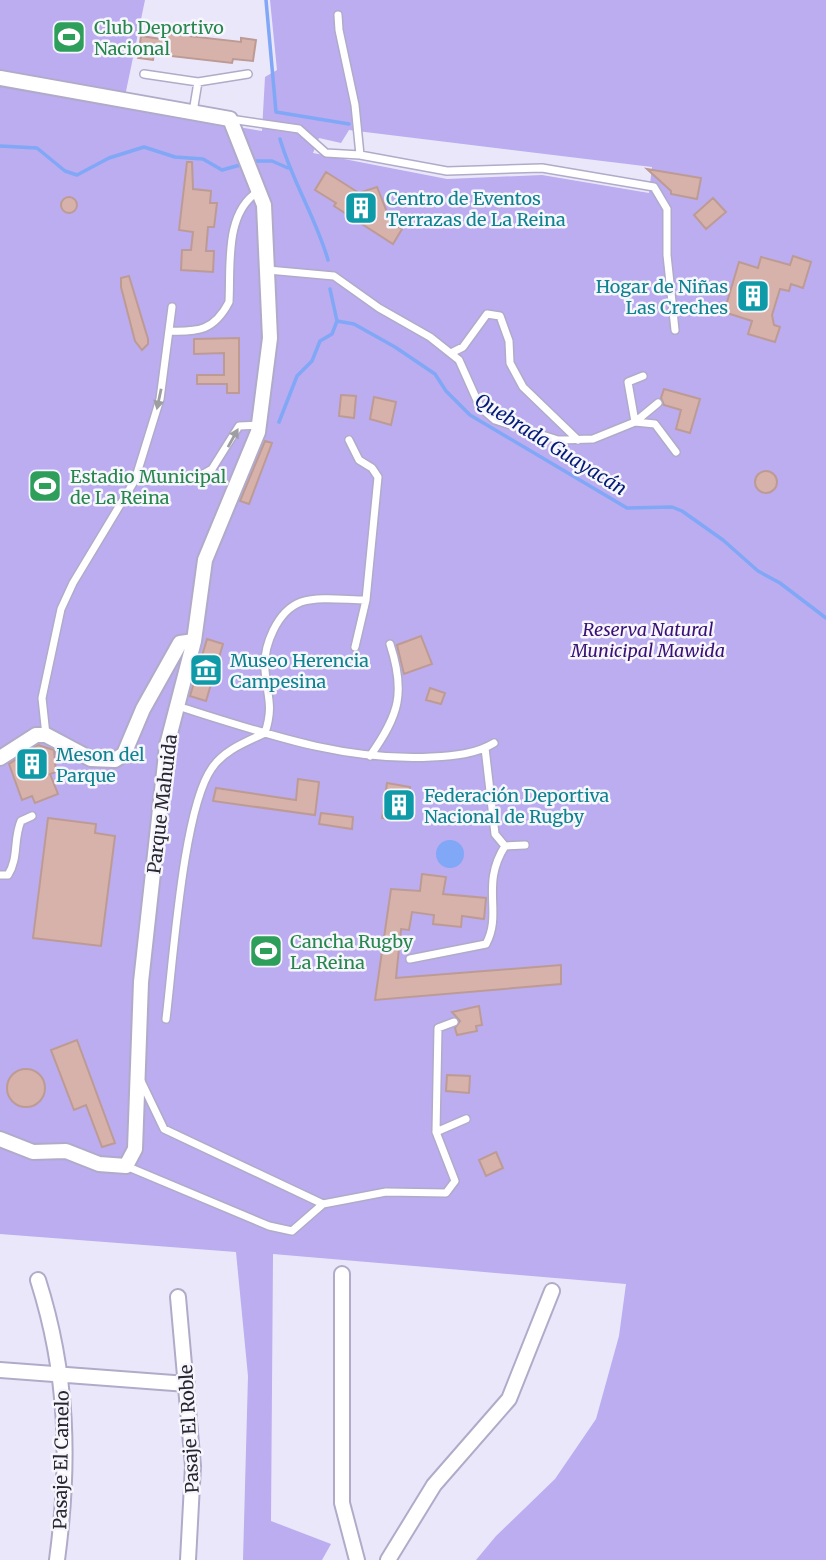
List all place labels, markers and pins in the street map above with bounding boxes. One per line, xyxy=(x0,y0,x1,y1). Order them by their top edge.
place label: Club Deportivo Nacional xyxy=(94,16,224,60)
sports icon: Club Deportivo Nacional xyxy=(50,18,88,56)
place label: Centro de Eventos Terrazas de La Reina xyxy=(386,187,566,231)
building icon: Centro de Eventos Terrazas de La Reina xyxy=(342,189,380,227)
place label: Hogar de Niñas Las Creches xyxy=(596,275,728,319)
building icon: Hogar de Niñas Las Creches xyxy=(734,277,772,315)
place label: Estadio Municipal de La Reina xyxy=(70,465,227,509)
sports icon: Estadio Municipal de La Reina xyxy=(26,467,64,505)
place label: Museo Herencia Campesina xyxy=(230,649,369,693)
museum icon: Museo Herencia Campesina xyxy=(187,651,225,689)
place label: Meson del Parque xyxy=(56,743,145,787)
building icon: Meson del Parque xyxy=(13,745,51,783)
place label: Federación Deportiva Nacional de Rugby xyxy=(424,784,610,828)
building icon: Federación Deportiva Nacional de Rugby xyxy=(380,786,418,824)
place label: Cancha Rugby La Reina xyxy=(290,930,414,974)
sports icon: Cancha Rugby La Reina xyxy=(247,932,285,970)

